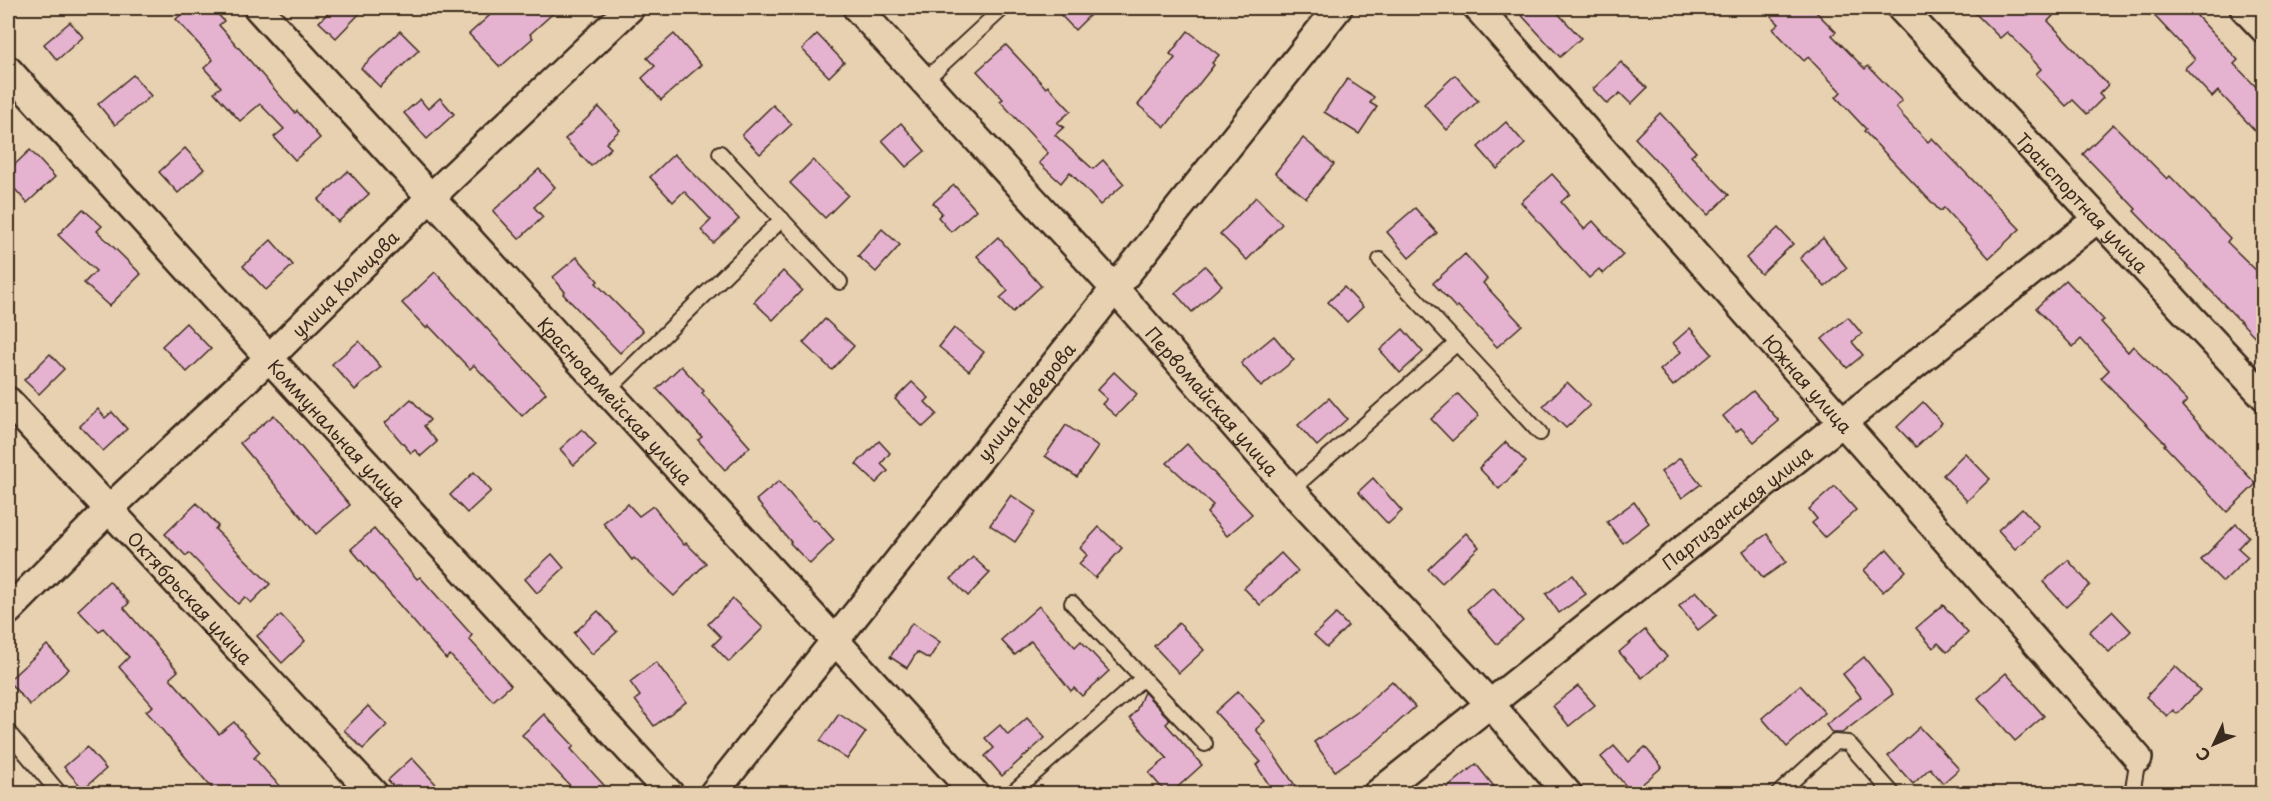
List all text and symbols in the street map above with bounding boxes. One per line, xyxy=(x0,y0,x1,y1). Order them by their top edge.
street label: Транспортная улица xyxy=(2010,126,2156,279)
street label: улица Кольцова xyxy=(285,223,405,343)
street label: Красноармейская улица xyxy=(532,310,700,491)
street label: Первомайская улица xyxy=(1140,320,1286,482)
street label: Южная улица xyxy=(1757,328,1860,439)
street label: улица Неверова xyxy=(970,335,1082,466)
street label: Коммунальная улица xyxy=(262,353,413,513)
street label: Партизанская улица xyxy=(1655,438,1818,576)
street label: Октябрьская улица xyxy=(122,525,260,670)
north arrow xyxy=(2184,714,2244,774)
text: С xyxy=(2190,742,2215,768)

